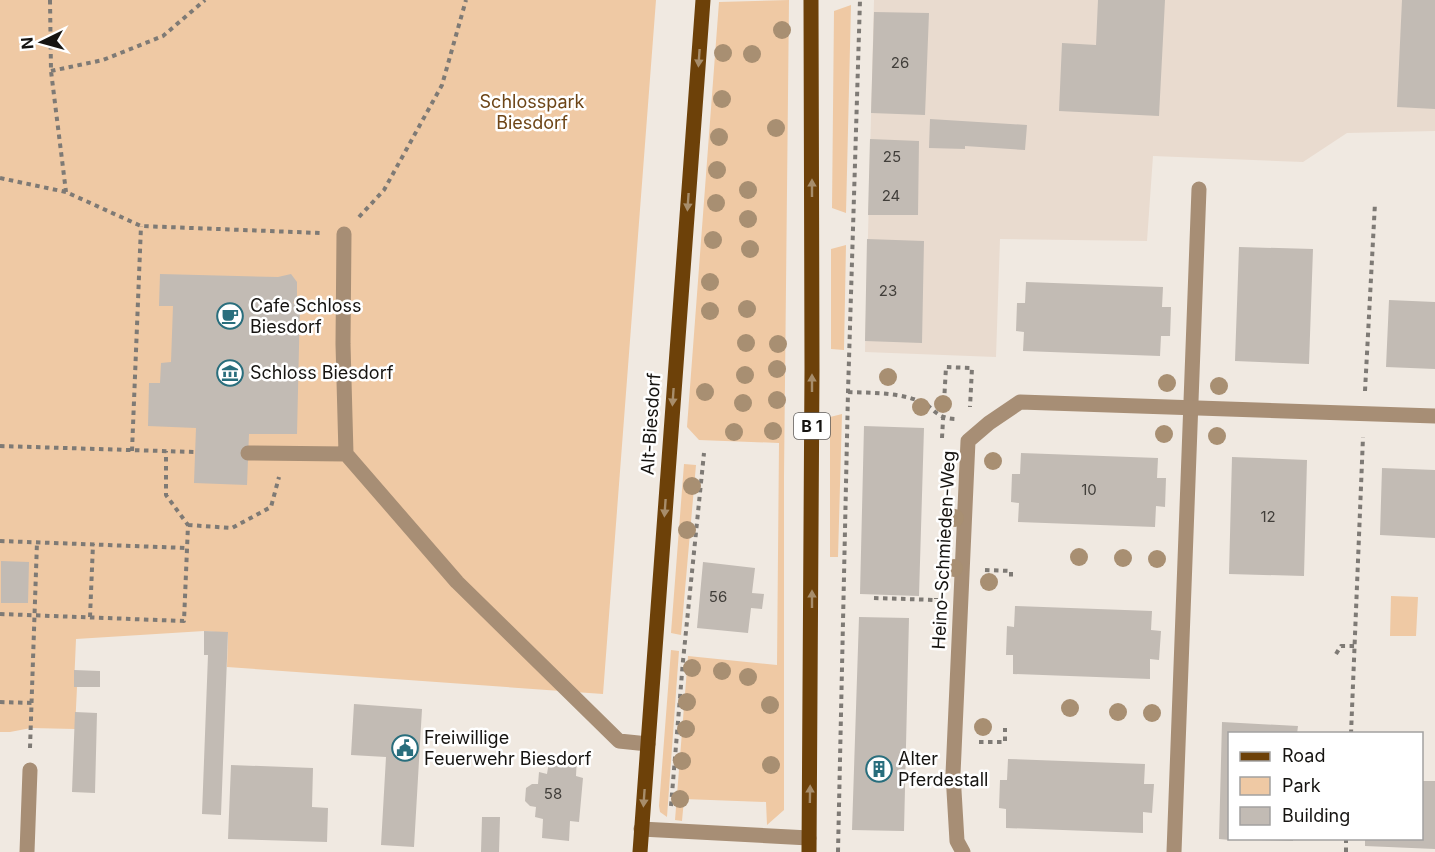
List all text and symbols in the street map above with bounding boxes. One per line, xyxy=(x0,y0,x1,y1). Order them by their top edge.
north arrow xyxy=(12,12,72,72)
text: N xyxy=(17,36,38,50)
one-way arrow xyxy=(694,49,704,68)
house number: 26 xyxy=(891,53,909,72)
park label: Schlosspark Biesdorf xyxy=(480,91,585,133)
house number: 25 xyxy=(883,147,901,166)
one-way arrow xyxy=(807,178,817,197)
house number: 24 xyxy=(882,186,900,205)
one-way arrow xyxy=(683,193,693,212)
house number: 23 xyxy=(879,281,897,300)
place label: Cafe Schloss Biesdorf xyxy=(250,295,362,337)
cafe icon: Cafe Schloss Biesdorf xyxy=(215,301,245,331)
museum icon: Schloss Biesdorf xyxy=(215,358,245,388)
place label: Schloss Biesdorf xyxy=(250,362,394,383)
street label: Alt-Biesdorf xyxy=(636,372,665,476)
one-way arrow xyxy=(807,373,817,392)
one-way arrow xyxy=(668,387,678,406)
road number: B 1 xyxy=(794,413,830,439)
street label: Heino-Schmieden-Weg xyxy=(928,450,959,650)
house number: 10 xyxy=(1081,480,1097,499)
one-way arrow xyxy=(660,498,670,517)
house number: 12 xyxy=(1260,507,1276,526)
house number: 56 xyxy=(709,587,727,606)
one-way arrow xyxy=(807,589,817,608)
place label: Freiwillige Feuerwehr Biesdorf xyxy=(424,727,592,769)
legend xyxy=(1228,732,1423,840)
public building icon: Freiwillige Feuerwehr Biesdorf xyxy=(390,733,420,763)
text: Road xyxy=(1282,745,1325,766)
place label: Alter Pferdestall xyxy=(898,748,988,790)
building icon: Alter Pferdestall xyxy=(864,754,894,784)
text: Park xyxy=(1282,775,1321,796)
house number: 58 xyxy=(544,784,562,803)
one-way arrow xyxy=(805,784,815,803)
one-way arrow xyxy=(639,789,649,808)
text: Building xyxy=(1282,805,1350,826)

